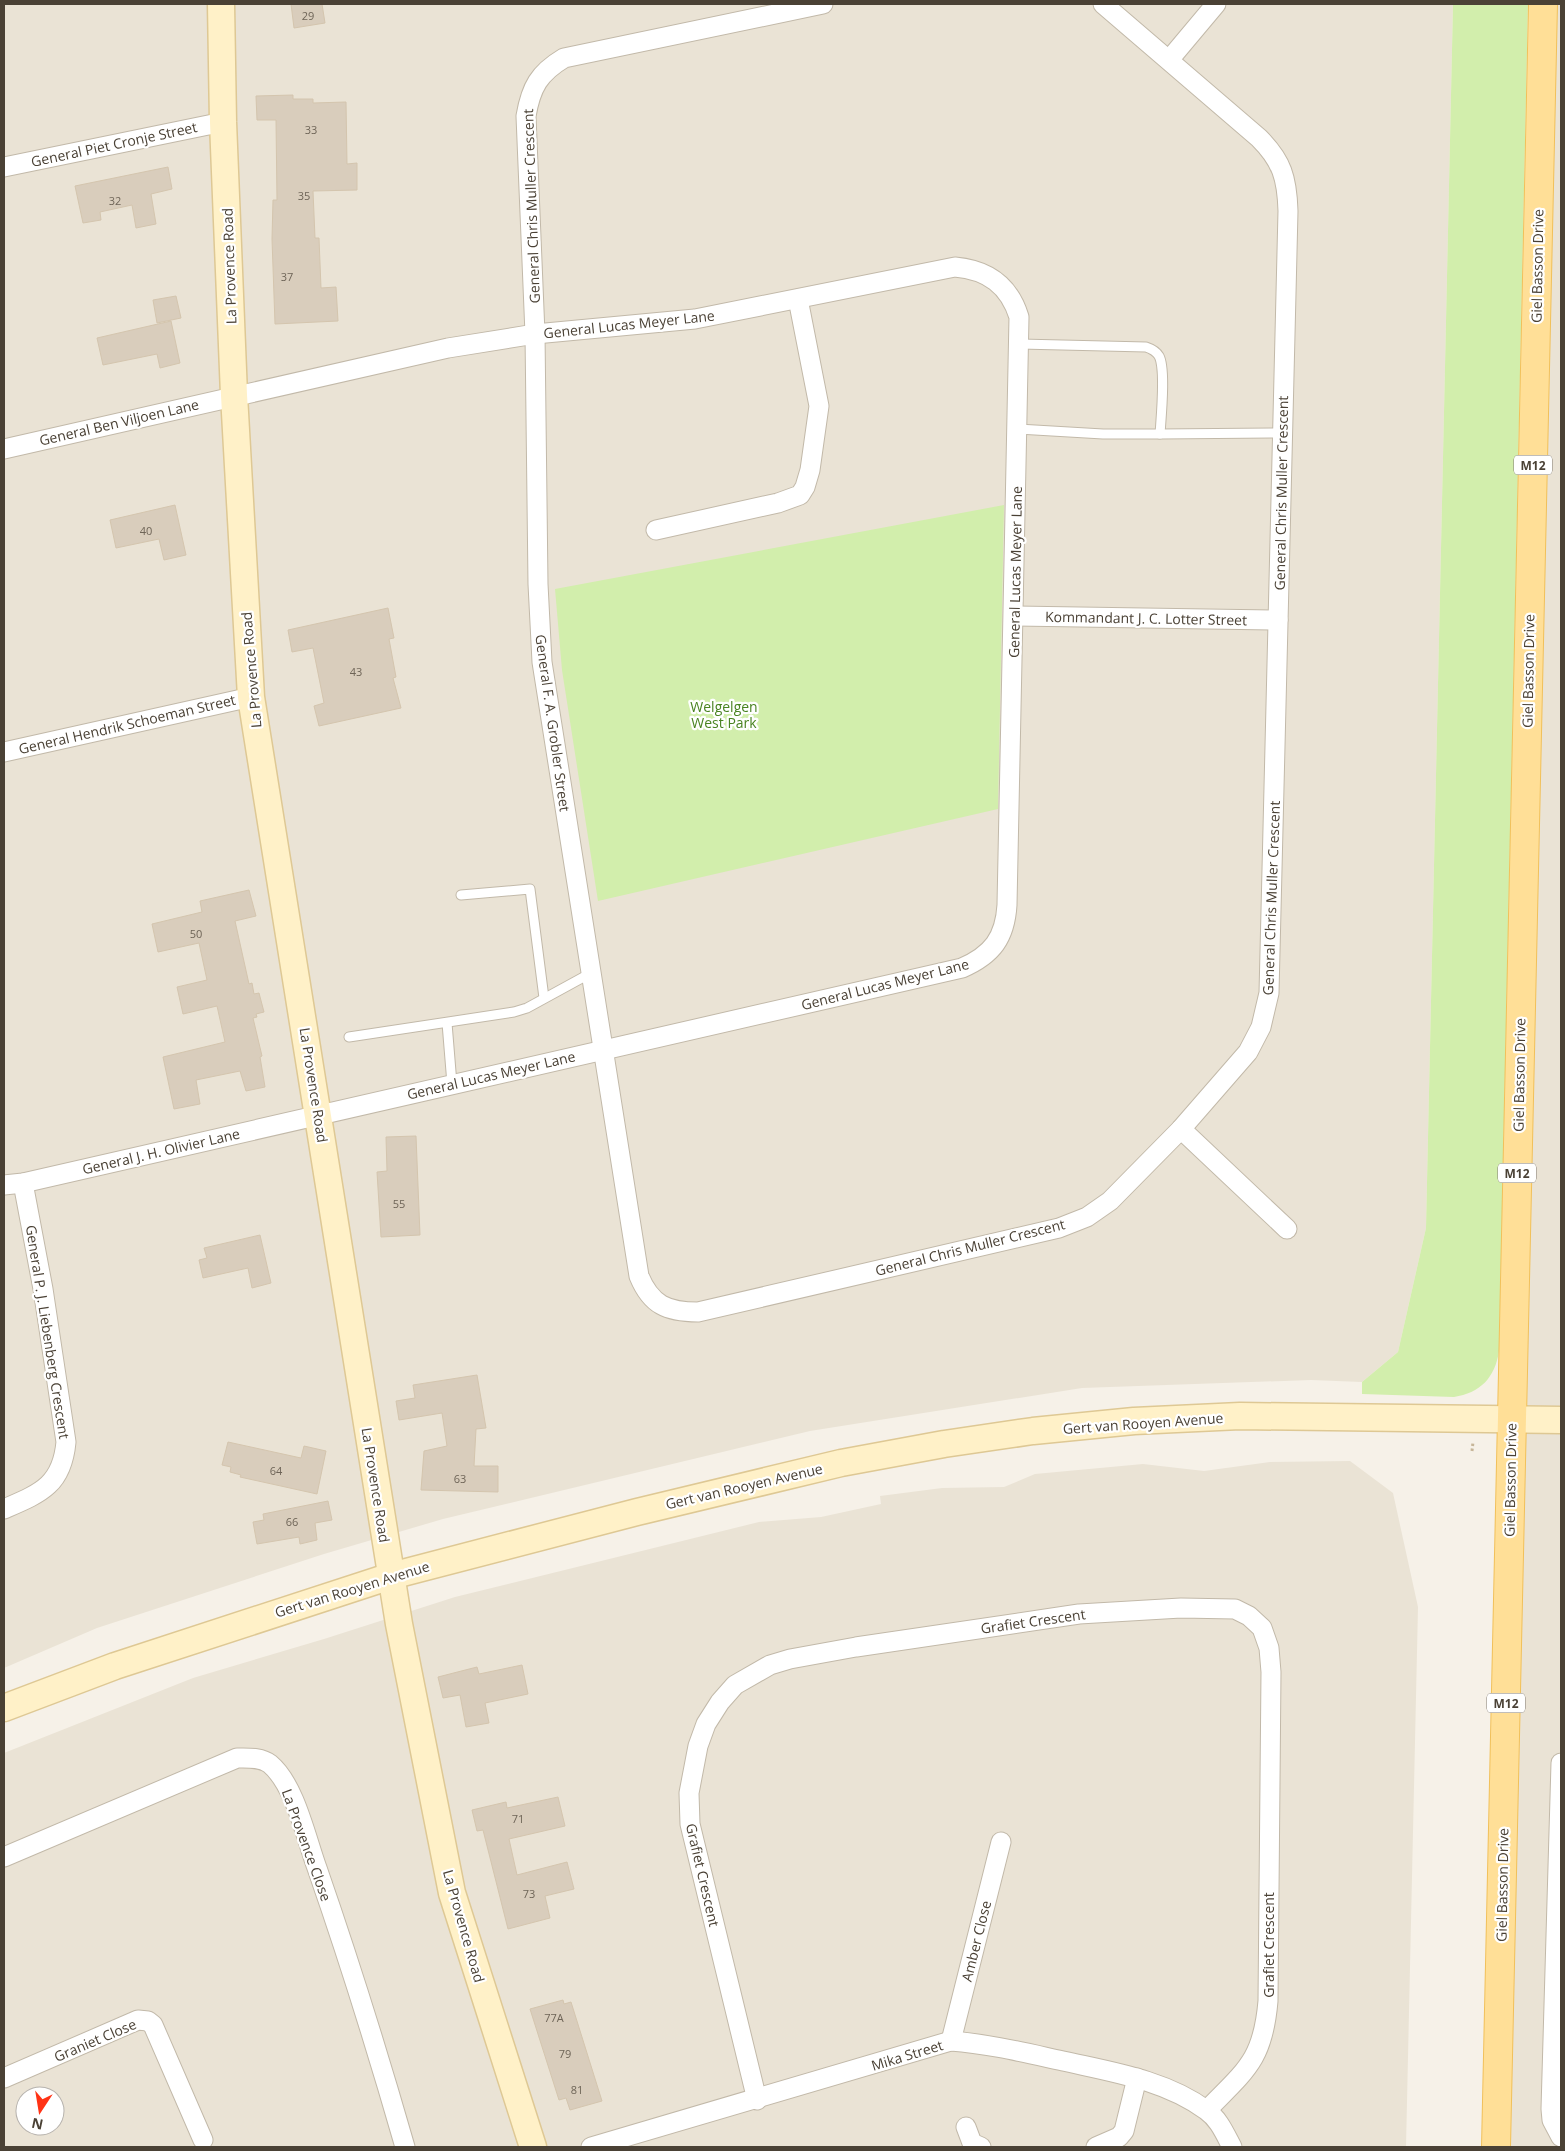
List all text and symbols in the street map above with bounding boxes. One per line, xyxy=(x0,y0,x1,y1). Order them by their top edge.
house number: 29 xyxy=(302,8,314,23)
street label: General Chris Muller Crescent xyxy=(518,108,544,304)
street label: General Piet Cronje Street xyxy=(29,117,199,171)
house number: 33 xyxy=(305,122,317,137)
house number: 35 xyxy=(298,188,310,203)
house number: 32 xyxy=(109,193,121,208)
street label: La Provence Road xyxy=(217,208,241,324)
street label: Giel Basson Drive xyxy=(1527,209,1547,323)
house number: 37 xyxy=(281,269,293,284)
street label: General Lucas Meyer Lane xyxy=(542,306,716,342)
street label: General Ben Viljoen Lane xyxy=(37,394,201,450)
street label: General Chris Muller Crescent xyxy=(1270,395,1292,591)
road number: M12 xyxy=(1514,456,1552,474)
street label: General Lucas Meyer Lane xyxy=(1004,486,1026,658)
house number: 40 xyxy=(140,523,152,538)
street label: Kommandant J. C. Lotter Street xyxy=(1045,607,1247,629)
street label: La Provence Road xyxy=(236,611,266,729)
street label: Giel Basson Drive xyxy=(1518,614,1538,728)
street label: General F. A. Grobler Street xyxy=(531,633,575,813)
house number: 43 xyxy=(350,664,362,679)
street label: General Hendrik Schoeman Street xyxy=(17,690,237,758)
park label: Welgelgen West Park xyxy=(690,697,758,732)
street label: General Chris Muller Crescent xyxy=(1258,800,1284,996)
house number: 50 xyxy=(190,926,202,941)
street label: General Lucas Meyer Lane xyxy=(799,954,971,1014)
street label: Giel Basson Drive xyxy=(1509,1018,1529,1132)
street label: La Provence Road xyxy=(296,1026,332,1144)
street label: General Lucas Meyer Lane xyxy=(405,1046,577,1104)
street label: General J. H. Olivier Lane xyxy=(80,1124,242,1178)
road number: M12 xyxy=(1498,1164,1536,1182)
house number: 55 xyxy=(393,1196,405,1211)
street label: General Chris Muller Crescent xyxy=(873,1214,1067,1280)
street label: General P. J. Liebenberg Crescent xyxy=(22,1224,74,1440)
street label: Gert van Rooyen Avenue xyxy=(1062,1408,1224,1438)
street label: Giel Basson Drive xyxy=(1500,1423,1520,1537)
street label: La Provence Road xyxy=(358,1426,394,1544)
street label: Gert van Rooyen Avenue xyxy=(664,1459,825,1513)
house number: 64 xyxy=(270,1463,283,1478)
house number: 63 xyxy=(454,1471,466,1486)
house number: 66 xyxy=(286,1514,298,1529)
street label: Gert van Rooyen Avenue xyxy=(272,1556,432,1622)
street label: Grafiet Crescent xyxy=(979,1604,1087,1638)
road number: M12 xyxy=(1487,1694,1525,1712)
street label: La Provence Close xyxy=(278,1786,336,1904)
house number: 71 xyxy=(512,1811,524,1826)
street label: Grafiet Crescent xyxy=(682,1821,724,1929)
street label: Giel Basson Drive xyxy=(1492,1828,1512,1942)
street label: La Provence Road xyxy=(439,1867,489,1985)
house number: 73 xyxy=(523,1886,535,1901)
street label: Grafiet Crescent xyxy=(1259,1892,1278,1998)
street label: Amber Close xyxy=(957,1898,995,1984)
house number: 77A xyxy=(544,2010,564,2025)
street label: Graniet Close xyxy=(51,2014,139,2066)
street label: Mika Street xyxy=(869,2035,945,2075)
house number: 79 xyxy=(559,2046,571,2061)
house number: 81 xyxy=(571,2082,583,2097)
north arrow xyxy=(15,2086,65,2136)
text: N xyxy=(30,2114,45,2135)

